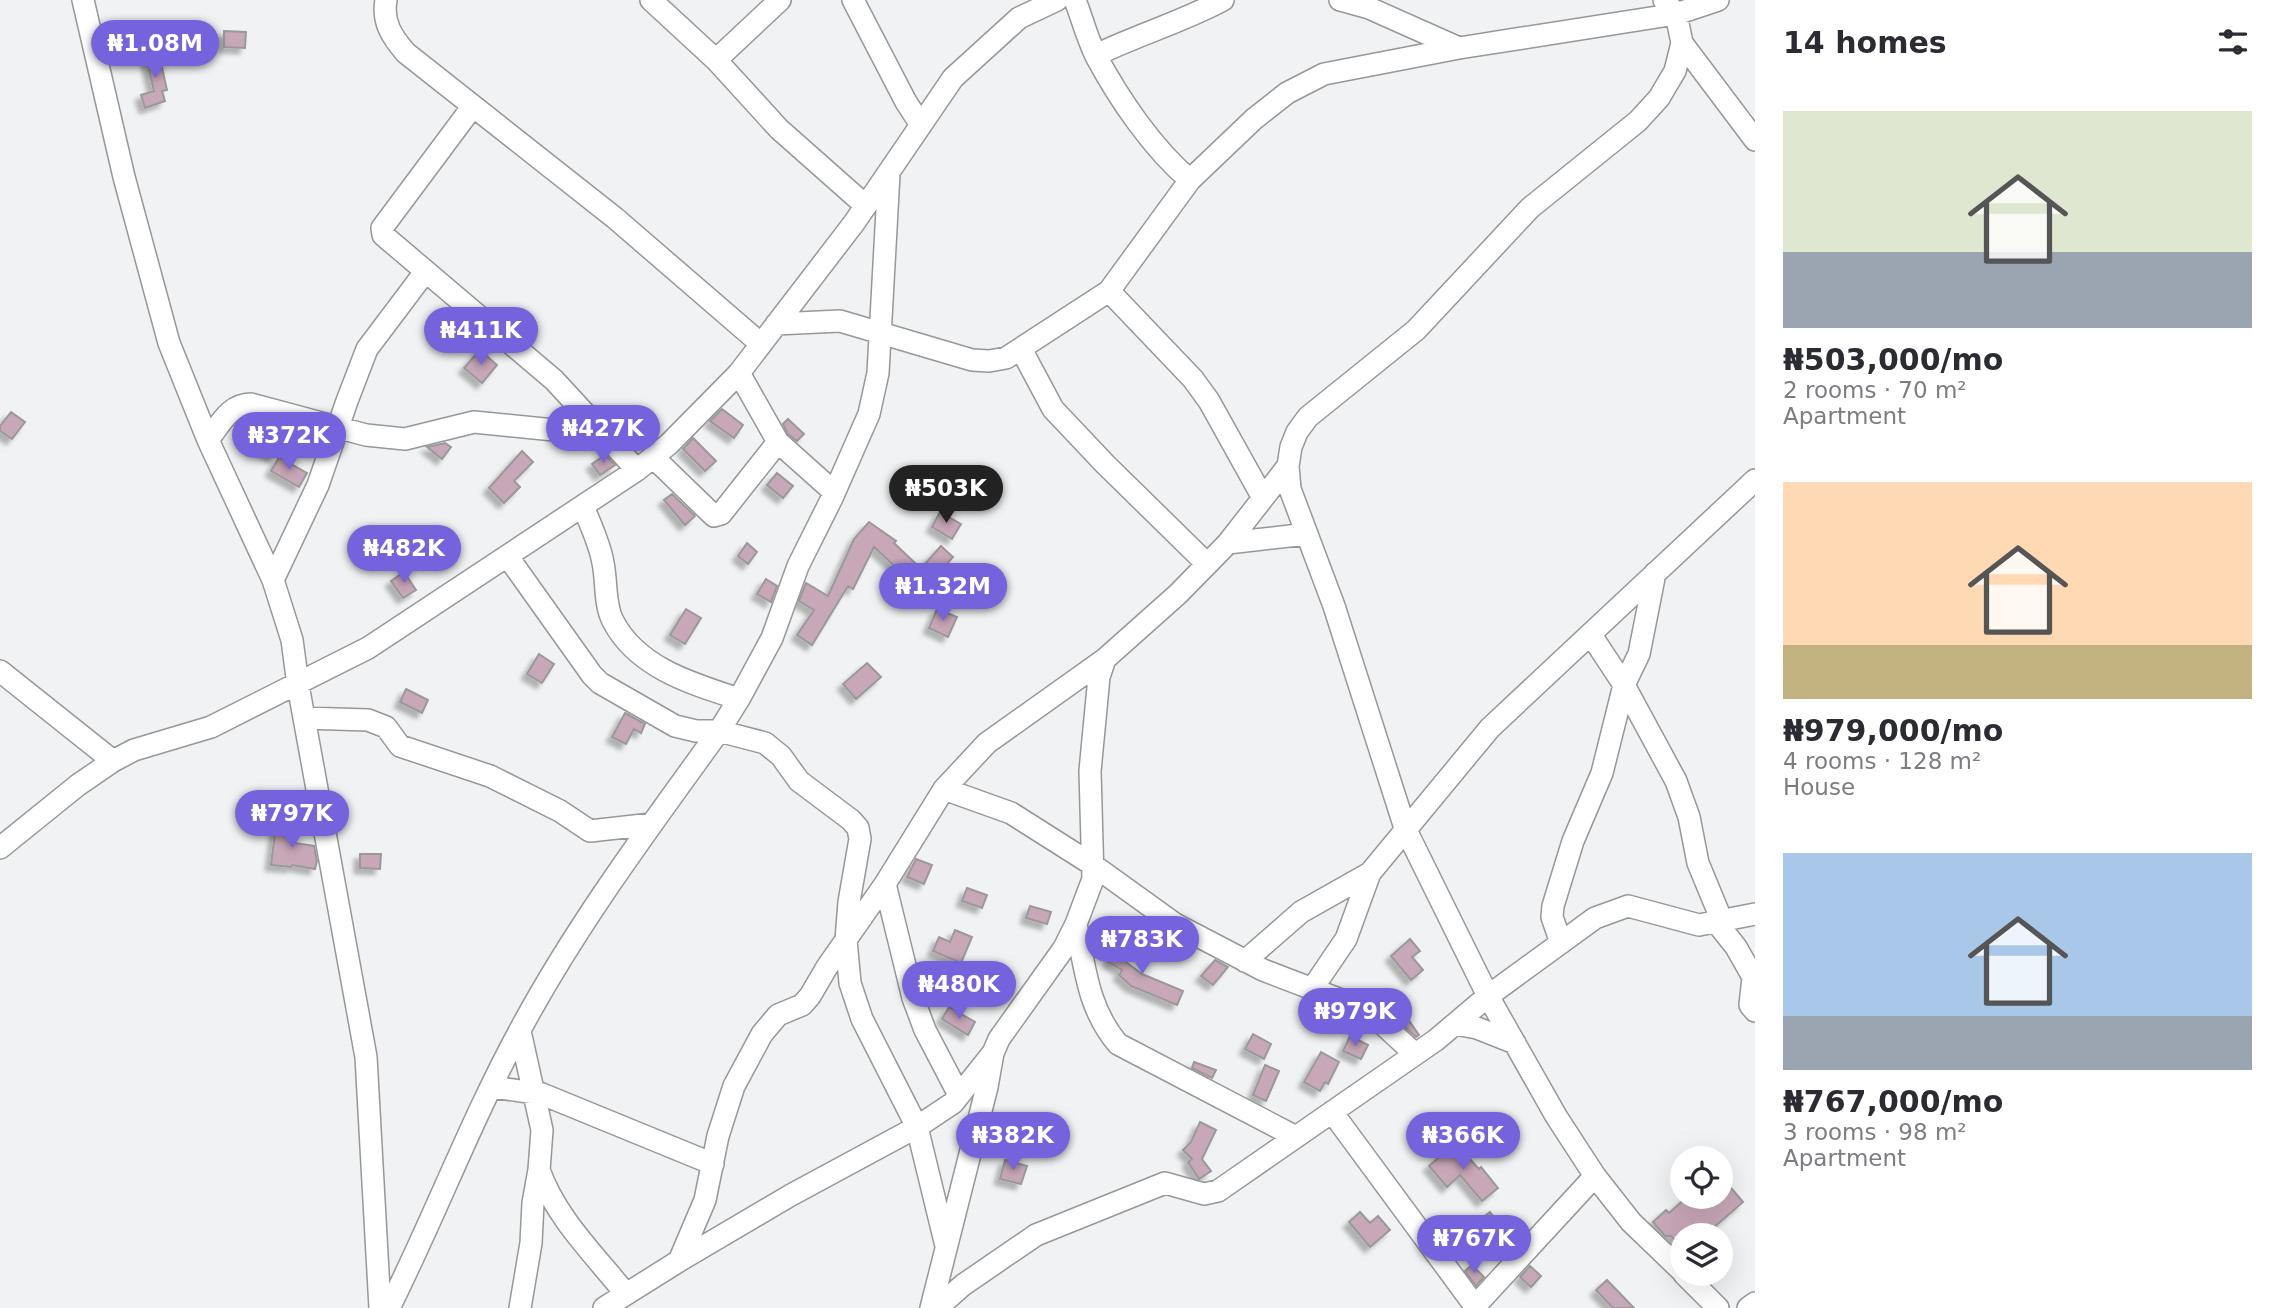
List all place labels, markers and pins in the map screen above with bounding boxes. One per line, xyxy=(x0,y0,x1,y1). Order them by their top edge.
pin: ₦1.08M xyxy=(98,20,212,80)
pin: ₦411K xyxy=(432,308,530,367)
pin: ₦427K xyxy=(554,406,652,465)
pin: ₦372K xyxy=(240,412,338,472)
pin: ₦503K xyxy=(897,466,995,525)
pin: ₦482K xyxy=(355,526,453,585)
pin: ₦1.32M xyxy=(886,564,1000,623)
pin: ₦797K xyxy=(243,790,341,850)
pin: ₦783K xyxy=(1093,916,1191,976)
pin: ₦480K xyxy=(910,962,1008,1021)
pin: ₦979K xyxy=(1306,988,1404,1048)
pin: ₦382K xyxy=(964,1112,1062,1172)
pin: ₦366K xyxy=(1414,1112,1512,1172)
pin: ₦767K xyxy=(1425,1216,1523,1275)

